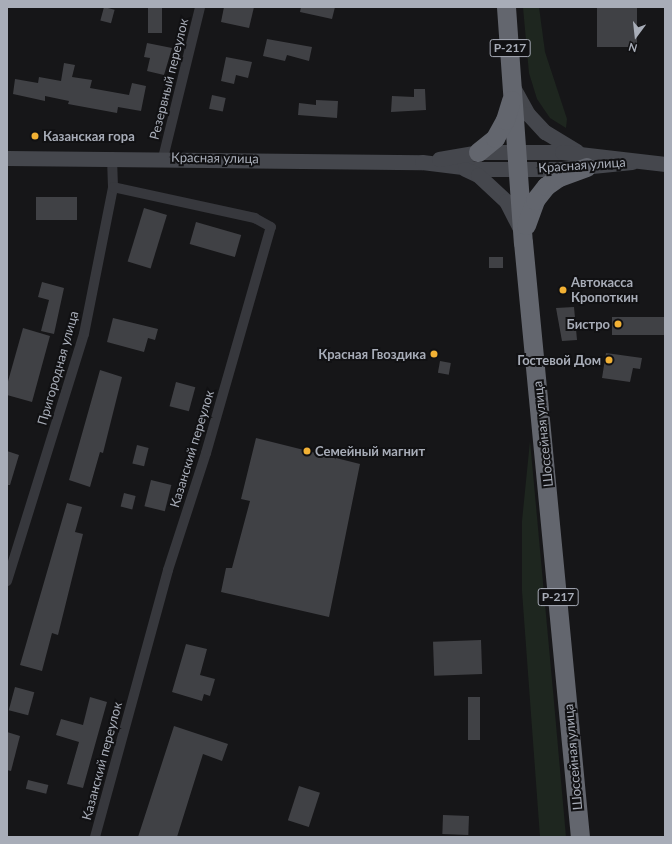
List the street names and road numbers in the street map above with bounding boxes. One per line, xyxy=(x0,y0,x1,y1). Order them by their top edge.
street label: Резервный переулок xyxy=(146,17,192,141)
road number: Р-217 xyxy=(489,38,531,58)
street label: Красная улица xyxy=(171,149,259,167)
street label: Красная улица xyxy=(538,154,626,176)
street label: Пригородная улица xyxy=(34,309,82,427)
street label: Шоссейная улица xyxy=(530,380,556,488)
street label: Казанский переулок xyxy=(167,388,217,510)
road number: Р-217 xyxy=(537,587,579,607)
street label: Казанский переулок xyxy=(79,700,125,822)
street label: Шоссейная улица xyxy=(561,703,585,811)

